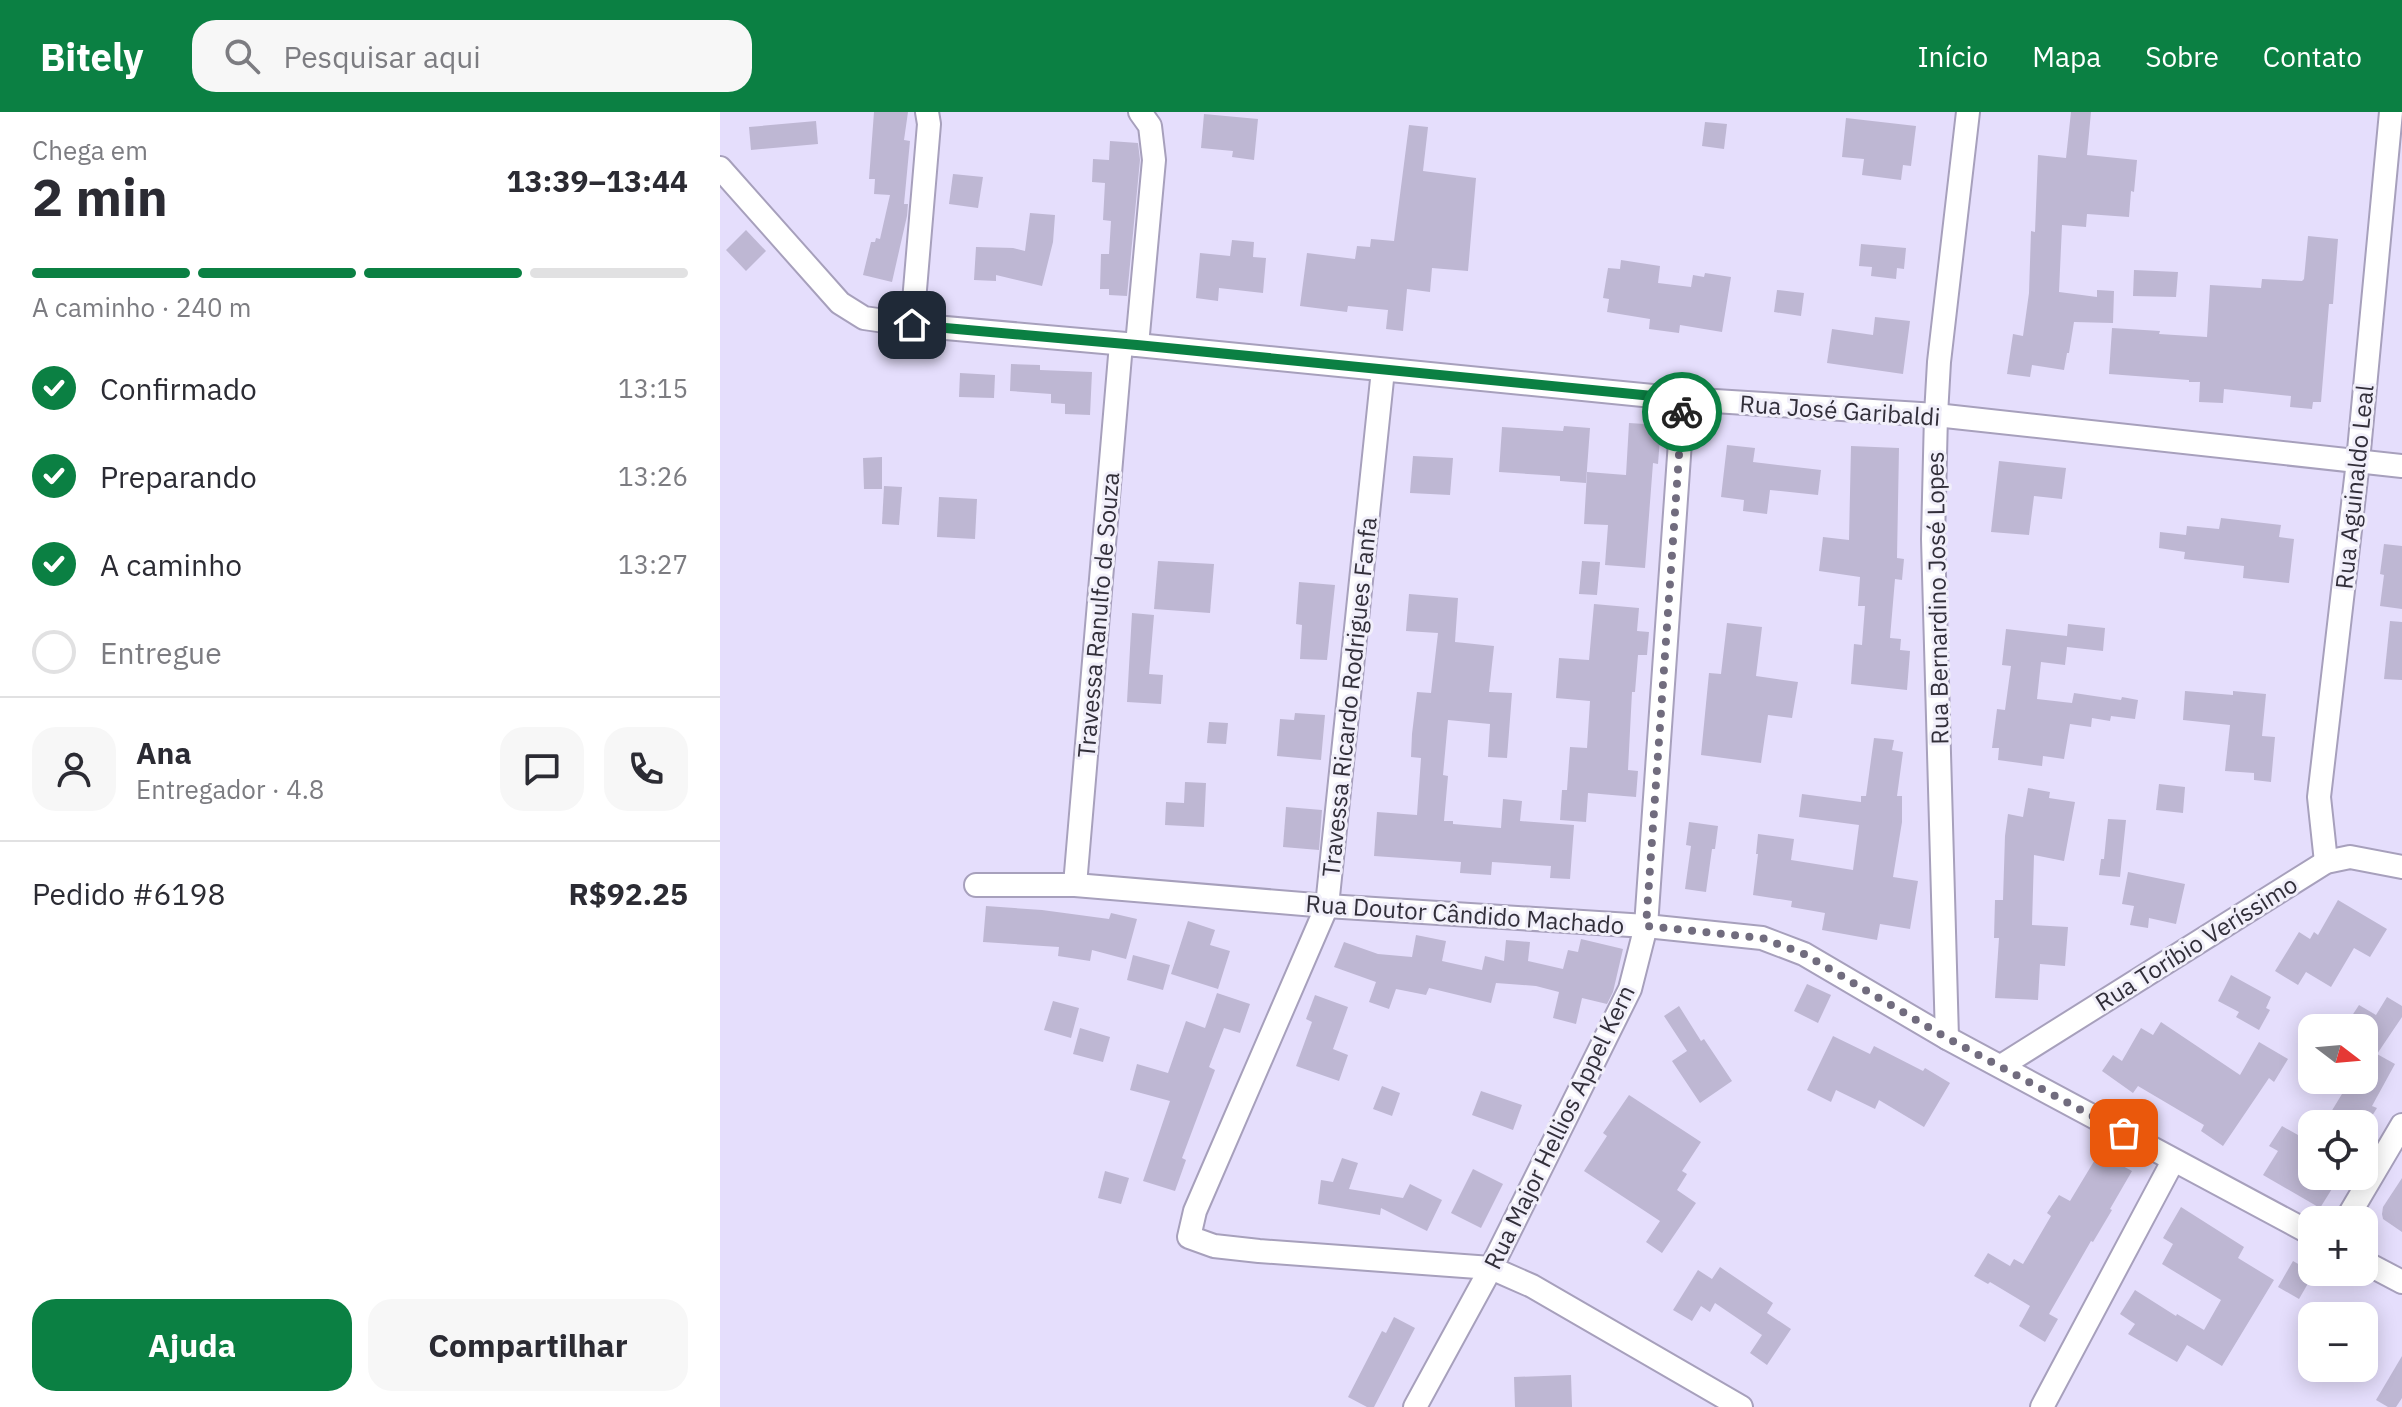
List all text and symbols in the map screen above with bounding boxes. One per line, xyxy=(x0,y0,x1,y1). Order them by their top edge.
search box xyxy=(192,20,752,92)
text: Bitely xyxy=(40,32,144,81)
icon: search xyxy=(220,34,264,78)
text: Pesquisar aqui xyxy=(284,37,481,76)
text: Início xyxy=(1917,38,1988,75)
text: Mapa xyxy=(2032,38,2101,75)
text: Sobre xyxy=(2145,38,2219,75)
text: Contato xyxy=(2263,38,2362,75)
text: Chega em xyxy=(32,133,148,167)
text: 13:39–13:44 xyxy=(507,161,688,200)
text: 2 min xyxy=(32,163,168,230)
text: A caminho · 240 m xyxy=(32,290,251,324)
pin xyxy=(878,291,946,359)
icon: home xyxy=(890,303,934,347)
icon: check xyxy=(32,366,76,410)
text: Confirmado xyxy=(100,369,257,408)
text: 13:15 xyxy=(618,371,688,405)
courier xyxy=(1642,372,1722,452)
street label: Rua Aguinaldo Leal xyxy=(2327,383,2381,591)
street label: Rua José Garibaldi xyxy=(1739,387,1941,433)
icon: bike xyxy=(1660,390,1704,434)
street label: Rua Bernardino José Lopes xyxy=(1918,451,1956,745)
icon: check xyxy=(32,454,76,498)
text: Preparando xyxy=(100,457,257,496)
text: 13:26 xyxy=(618,459,688,493)
street label: Travessa Ranulfo de Souza xyxy=(1070,471,1126,759)
street label: Travessa Ricardo Rodrigues Fanfa xyxy=(1314,515,1384,879)
icon: check xyxy=(32,542,76,586)
text: A caminho xyxy=(100,545,242,584)
text: 13:27 xyxy=(618,547,688,581)
text: Entregue xyxy=(100,633,222,672)
button: person xyxy=(32,727,116,811)
button: chat xyxy=(500,727,584,811)
button: phone xyxy=(604,727,688,811)
text: Ana xyxy=(136,733,192,772)
text: Entregador · 4.8 xyxy=(136,772,324,806)
street label: Rua Toríbio Veríssimo xyxy=(2089,868,2303,1018)
text: Pedido #6198 xyxy=(32,874,226,913)
text: R$92.25 xyxy=(568,874,688,913)
street label: Rua Doutor Cândido Machado xyxy=(1305,887,1625,941)
street label: Rua Major Hellios Appel Kern xyxy=(1476,980,1642,1274)
north arrow xyxy=(2298,1014,2378,1094)
map controls xyxy=(2298,1014,2378,1382)
pin xyxy=(2090,1099,2158,1167)
button: locate xyxy=(2298,1110,2378,1190)
icon: bag xyxy=(2102,1111,2146,1155)
button: + xyxy=(2298,1206,2378,1286)
button: Ajuda xyxy=(32,1299,352,1391)
button: Compartilhar xyxy=(368,1299,688,1391)
button: − xyxy=(2298,1302,2378,1382)

